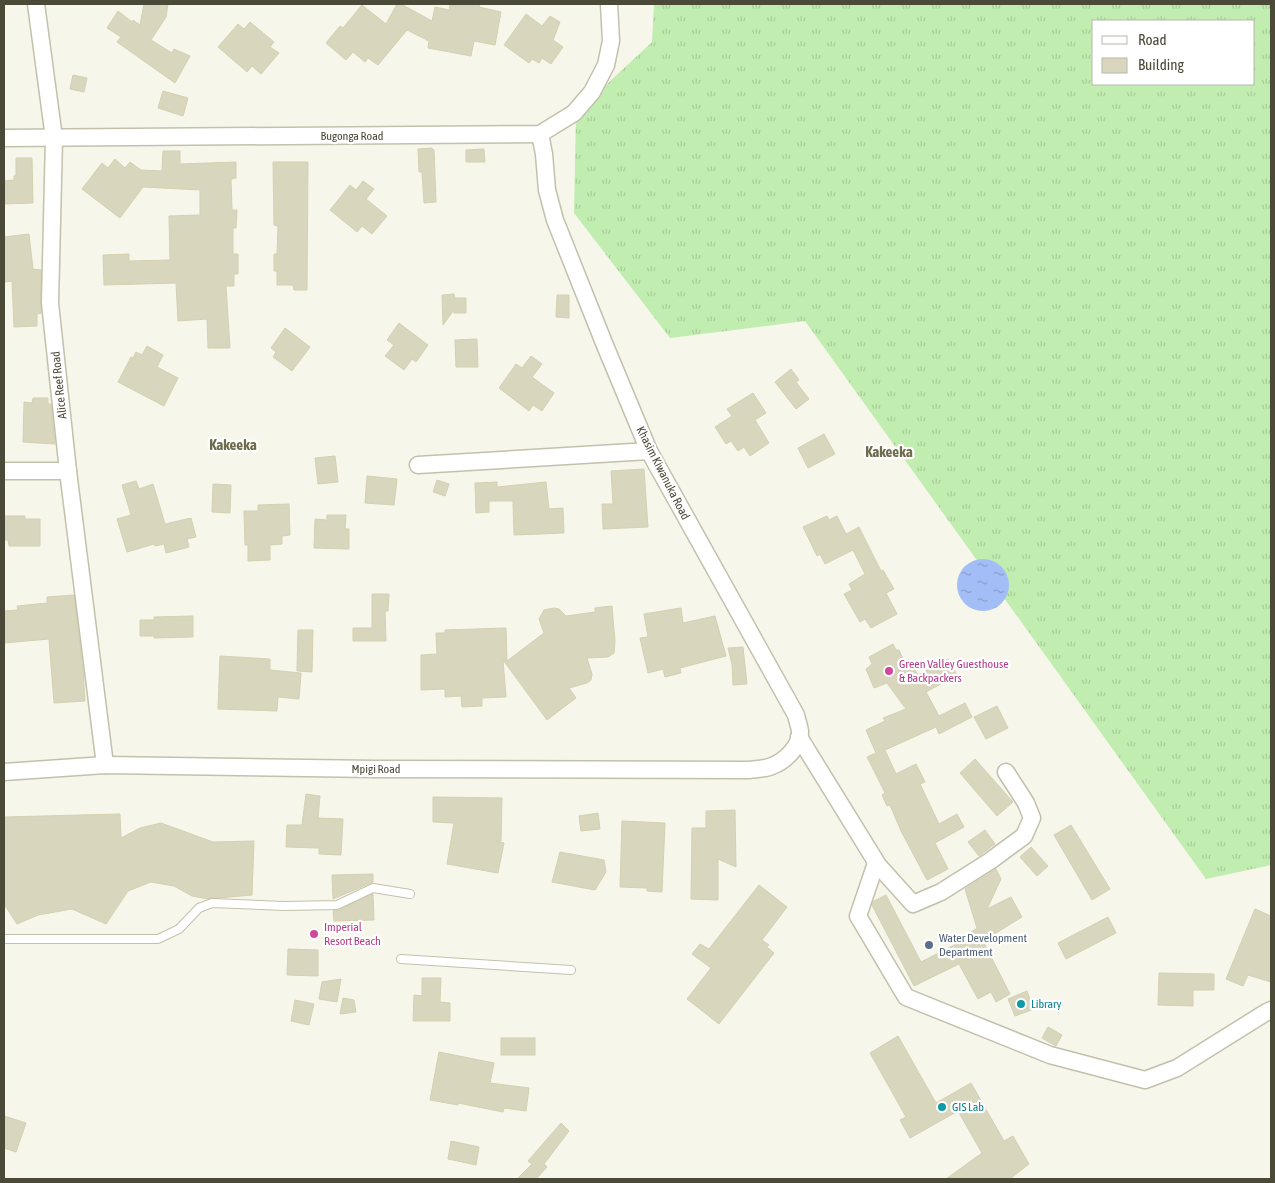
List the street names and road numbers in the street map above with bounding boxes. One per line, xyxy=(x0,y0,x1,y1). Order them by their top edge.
street label: Bugonga Road xyxy=(321,129,383,143)
street label: Alice Reef Road xyxy=(48,350,70,420)
street label: Khasim Kiwanuka Road xyxy=(633,424,693,522)
street label: Mpigi Road xyxy=(352,762,400,776)

